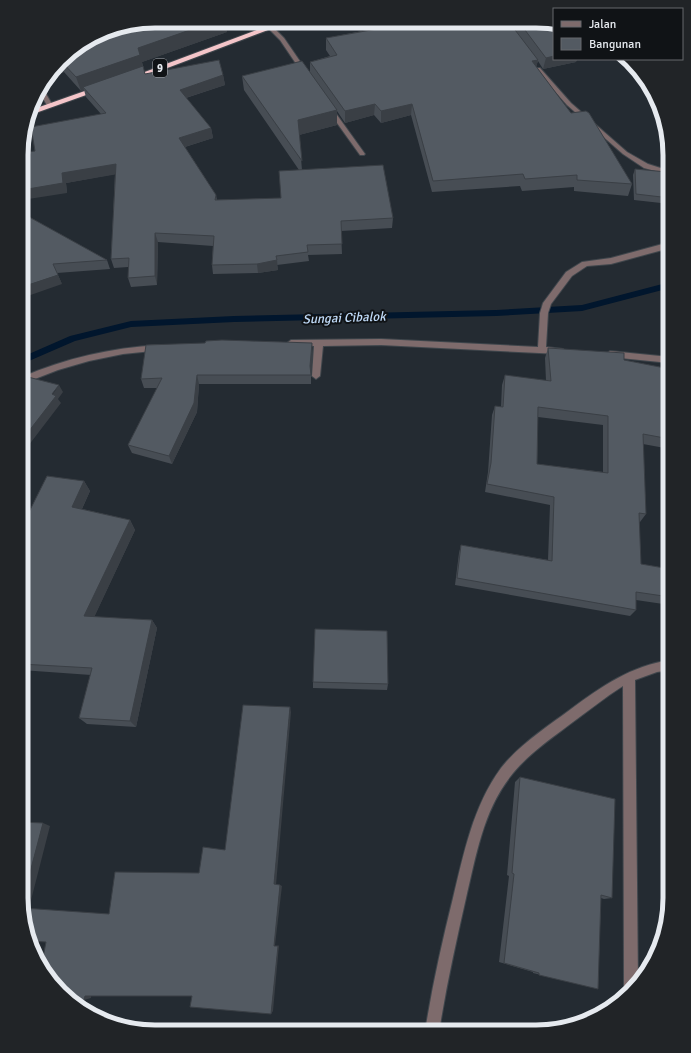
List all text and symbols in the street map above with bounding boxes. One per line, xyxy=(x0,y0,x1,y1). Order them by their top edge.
legend xyxy=(553,8,683,60)
text: Jalan xyxy=(589,17,616,32)
text: Bangunan xyxy=(589,37,641,52)
road number: 9 xyxy=(153,59,167,77)
water label: Sungai Cibalok xyxy=(302,309,387,327)

